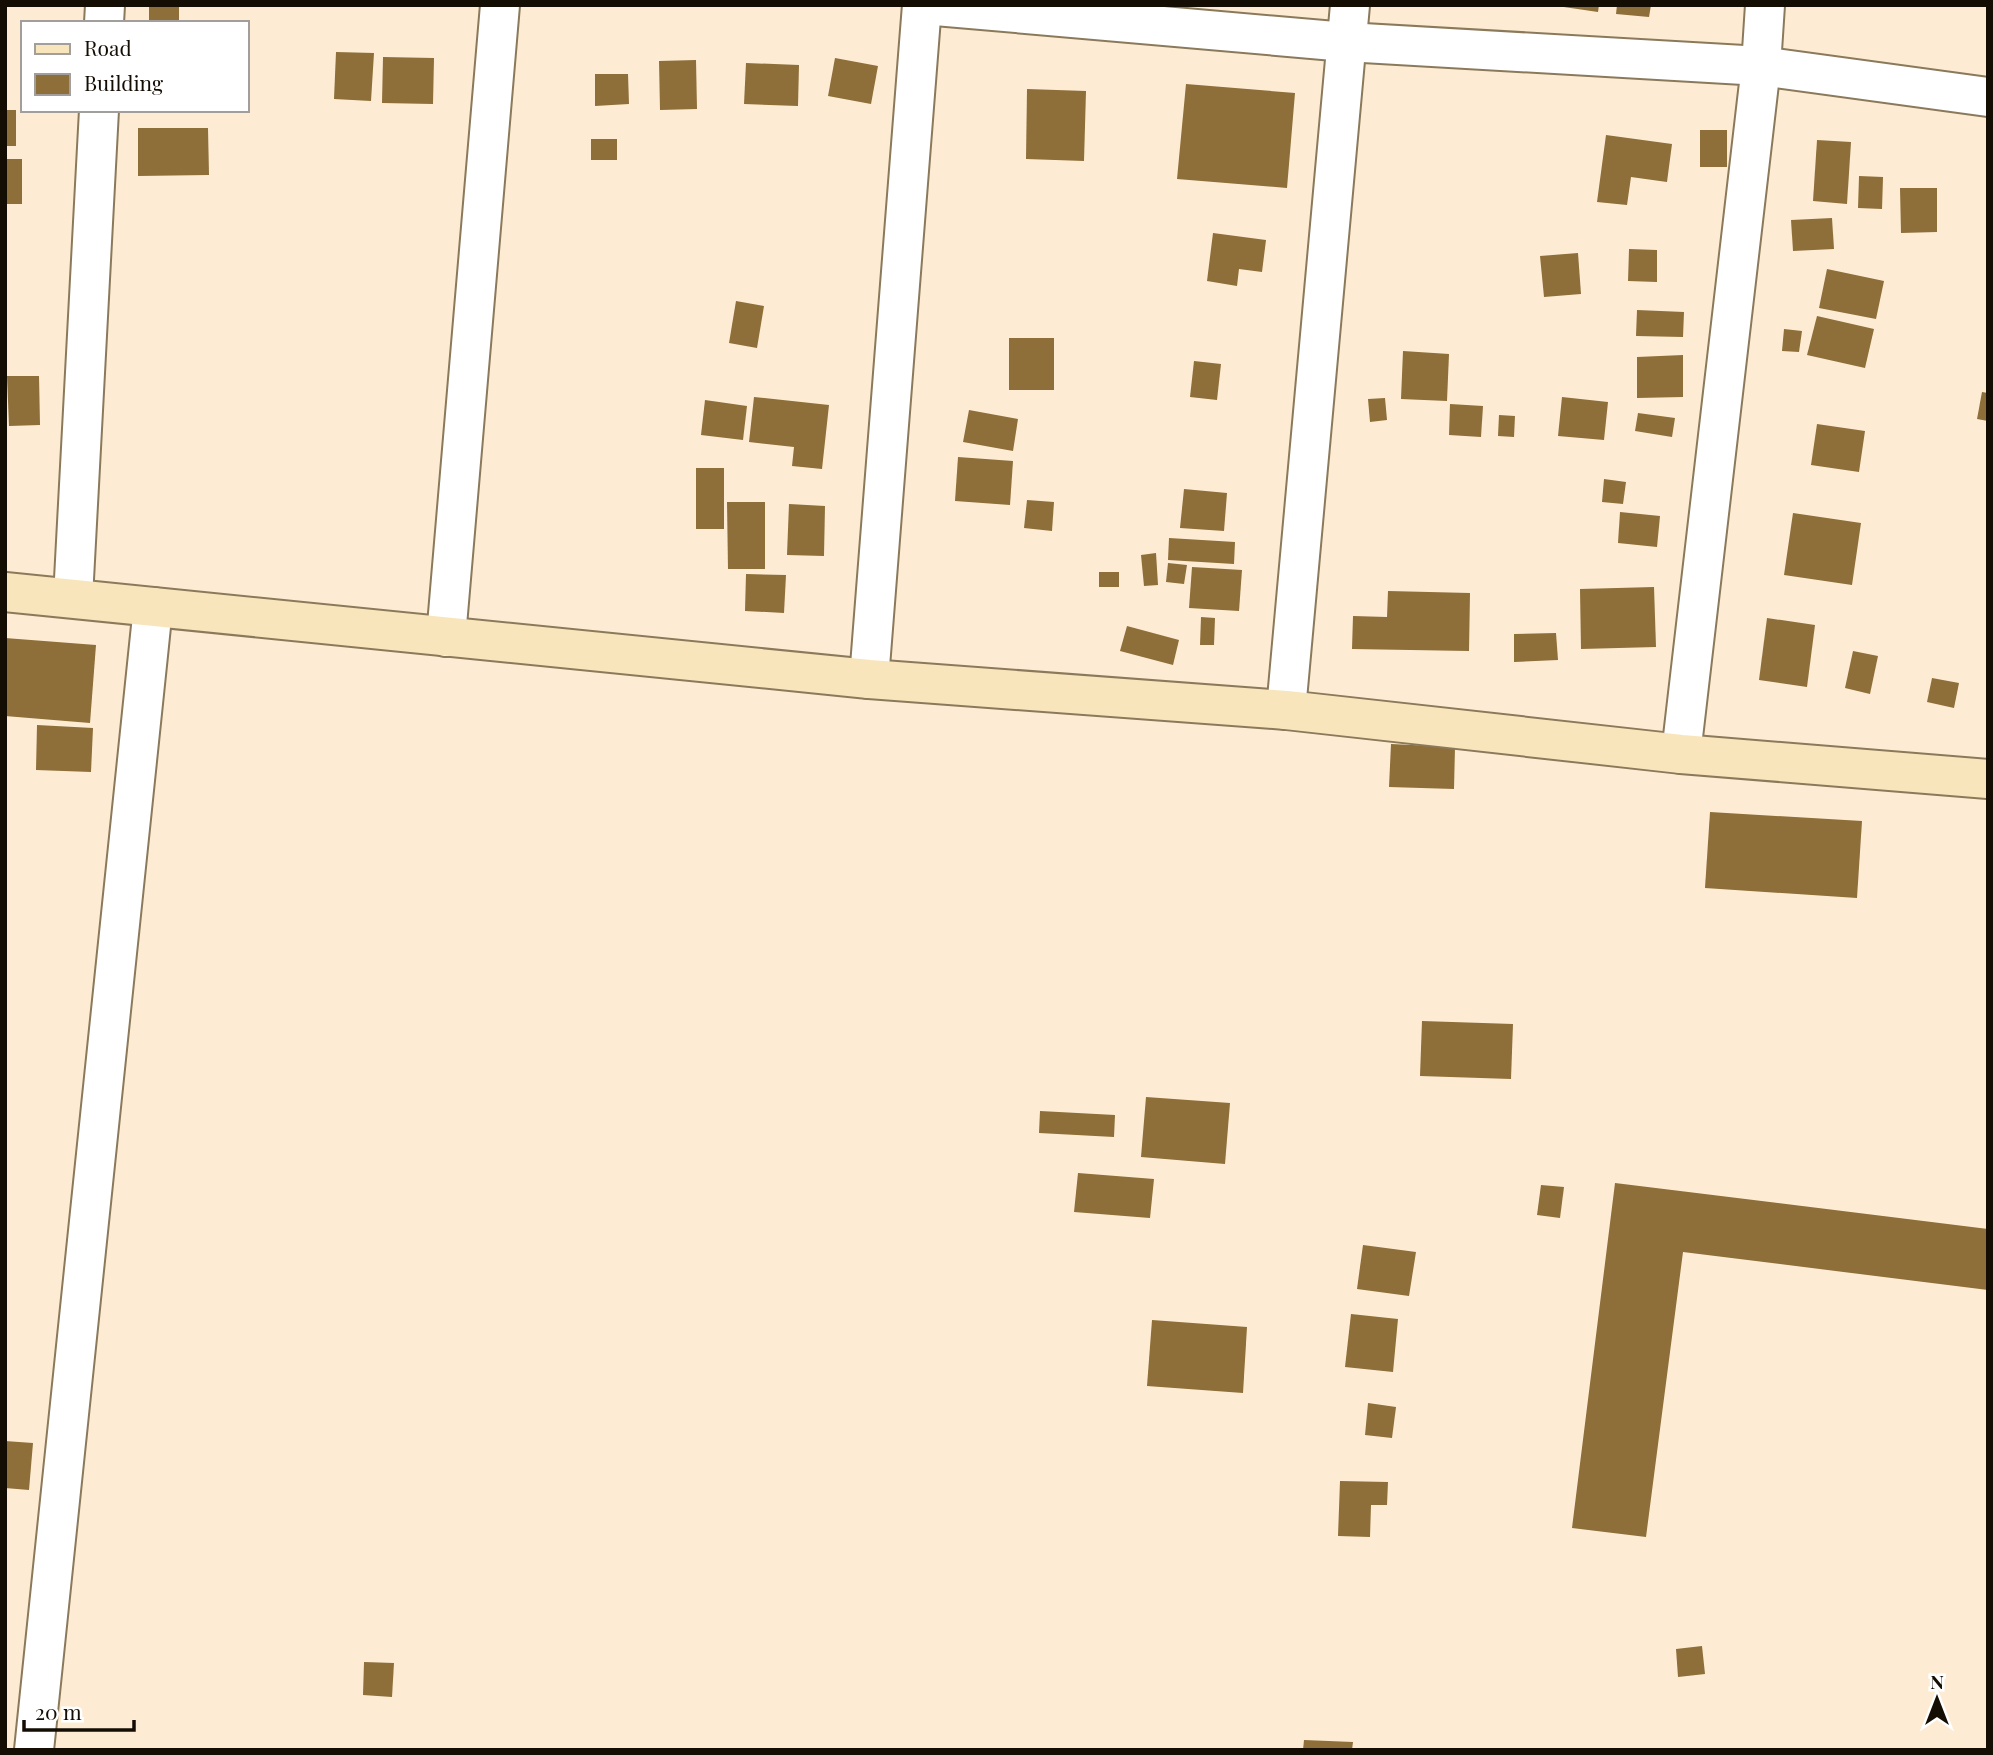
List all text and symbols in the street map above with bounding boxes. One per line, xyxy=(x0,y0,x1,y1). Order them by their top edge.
legend xyxy=(21,21,248,112)
text: Road xyxy=(84,33,132,61)
text: Building xyxy=(84,68,163,96)
north arrow xyxy=(1902,1664,1972,1734)
text: N xyxy=(1930,1668,1944,1694)
scale bar xyxy=(24,1688,135,1732)
text: 20 m xyxy=(35,1697,82,1725)

